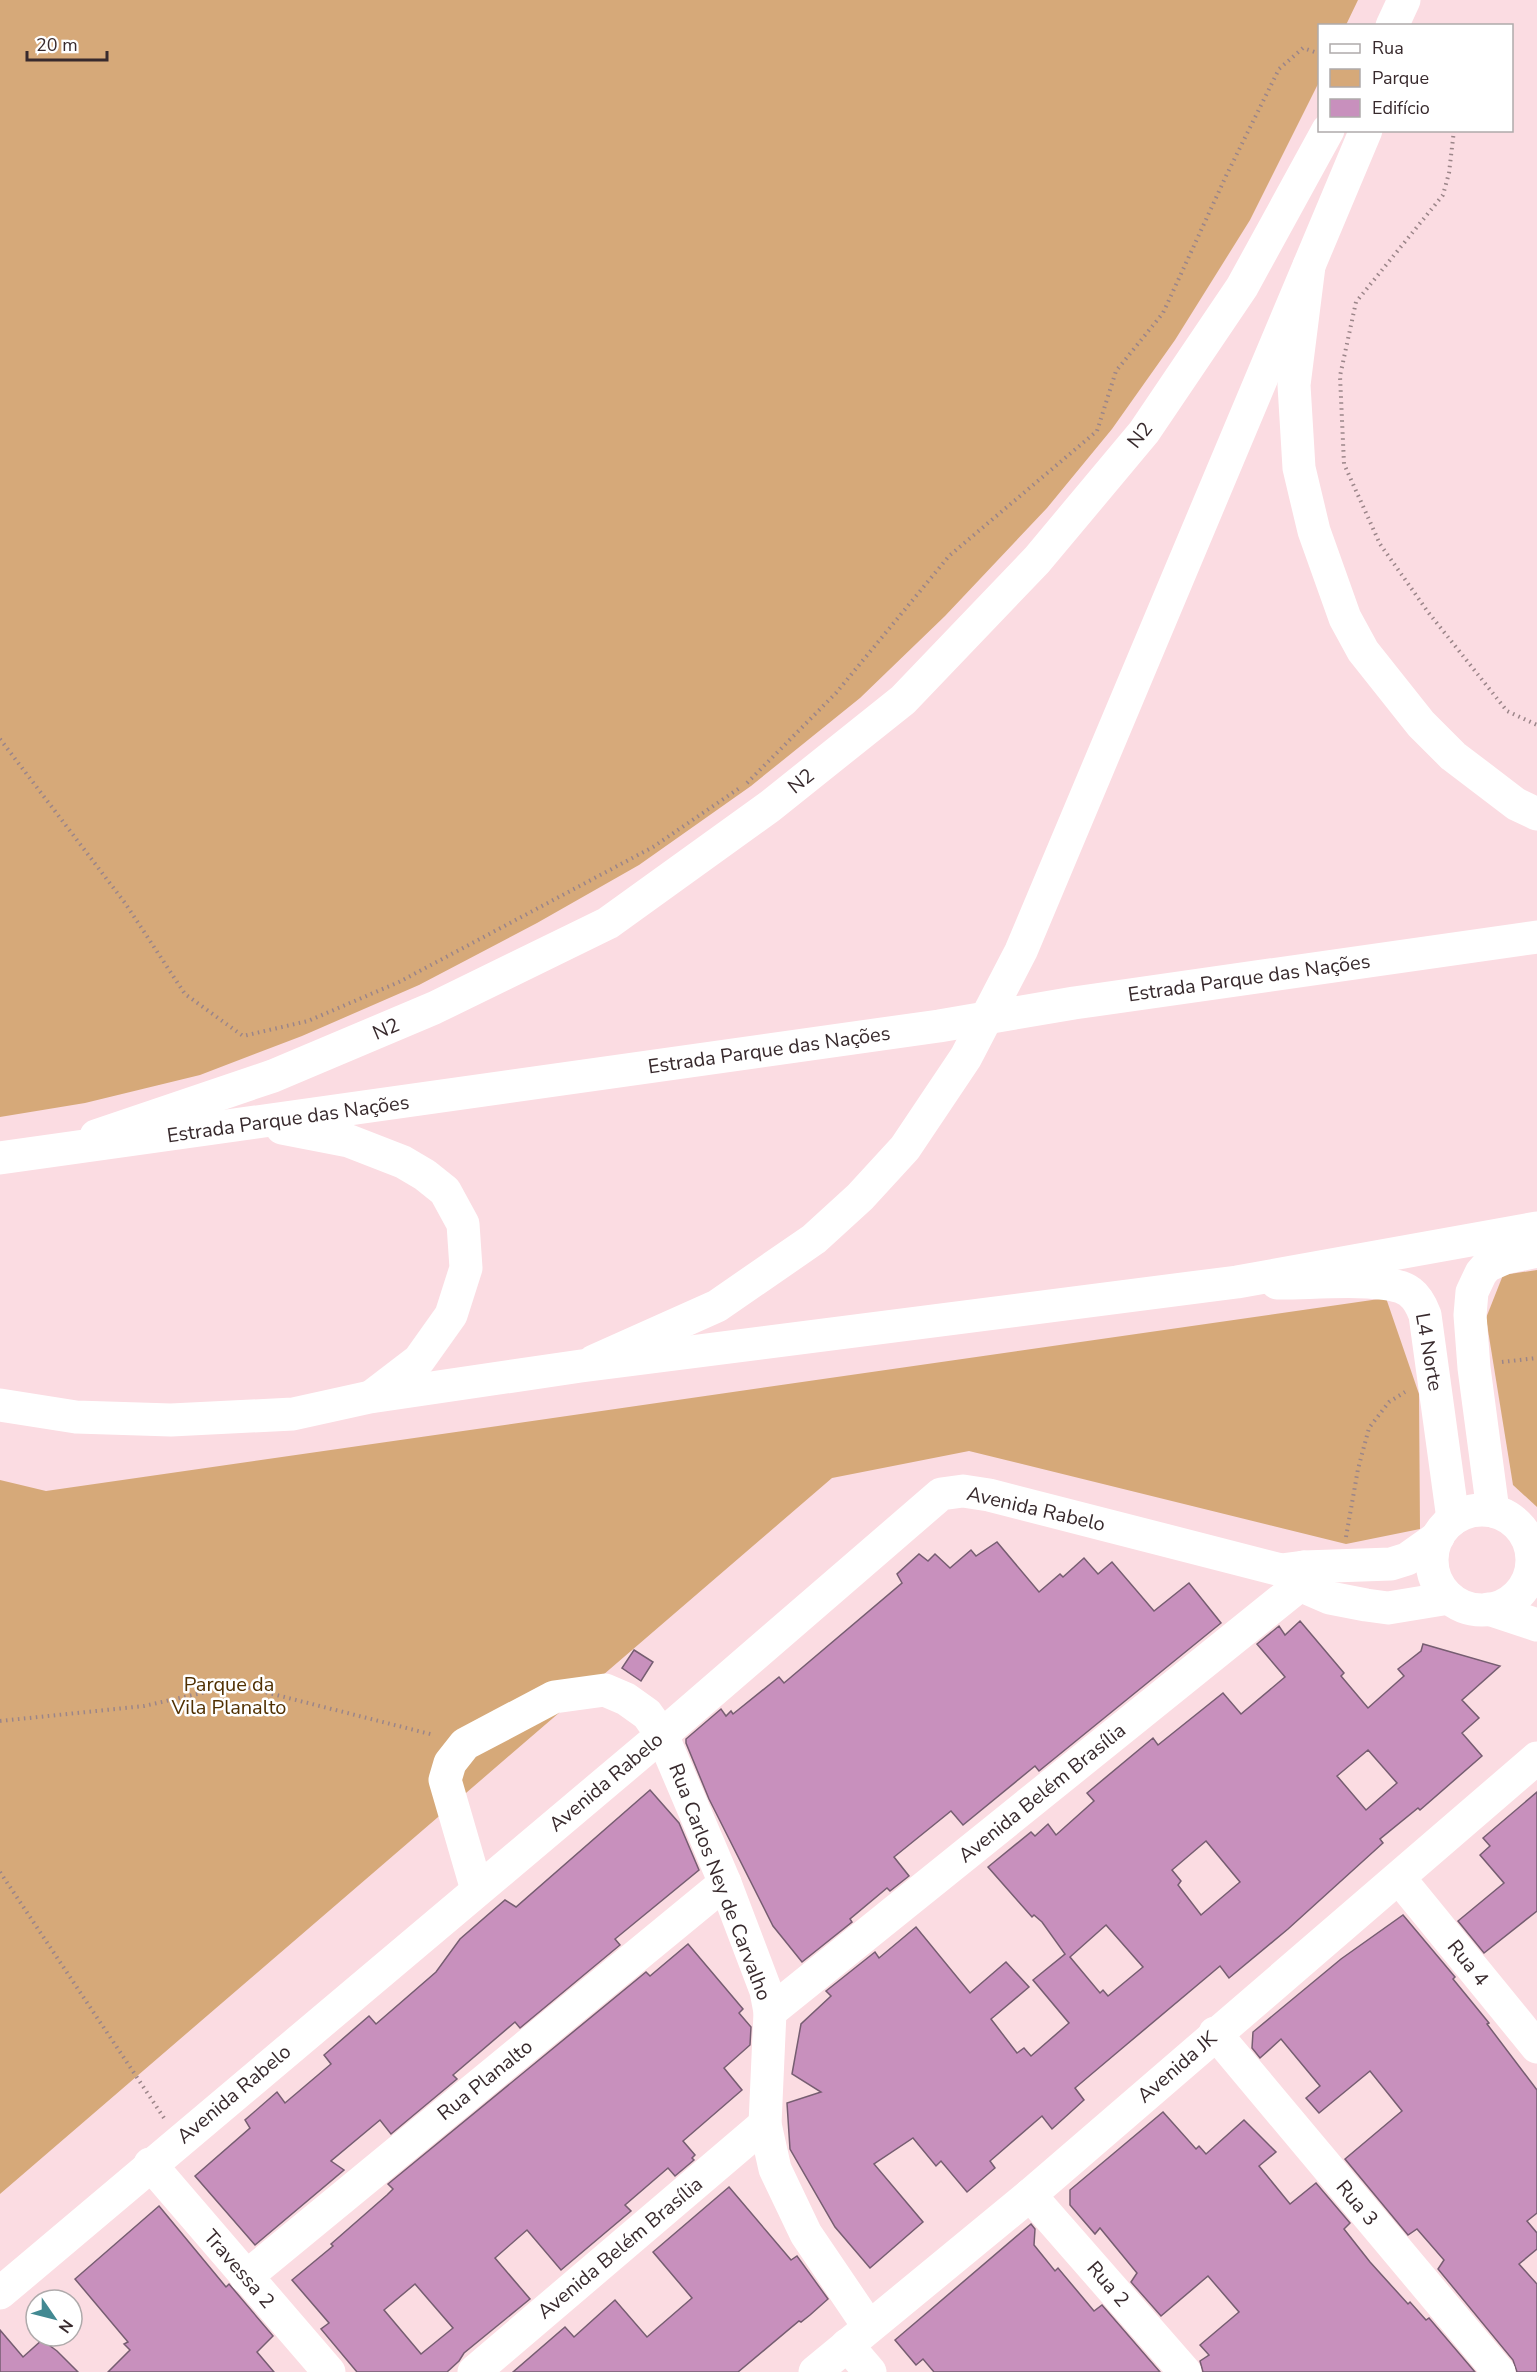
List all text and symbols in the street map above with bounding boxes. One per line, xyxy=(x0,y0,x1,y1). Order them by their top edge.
scale bar xyxy=(27,24,106,62)
legend xyxy=(1318,24,1513,132)
text: 20 m xyxy=(36,33,78,57)
text: Rua xyxy=(1372,36,1404,60)
text: Parque xyxy=(1372,66,1429,90)
text: Edifício xyxy=(1372,96,1430,120)
street label: N2 xyxy=(1121,416,1159,454)
street label: N2 xyxy=(782,762,820,800)
street label: Estrada Parque das Nações xyxy=(1126,948,1372,1008)
street label: N2 xyxy=(368,1011,404,1047)
street label: Estrada Parque das Nações xyxy=(646,1020,892,1080)
street label: Estrada Parque das Nações xyxy=(165,1089,411,1149)
street label: L4 Norte xyxy=(1409,1311,1449,1393)
street label: Avenida Rabelo xyxy=(964,1480,1108,1538)
park label: Parque da Vila Planalto xyxy=(171,1671,287,1721)
street label: Avenida Belém Brasília xyxy=(953,1717,1131,1869)
street label: Avenida Rabelo xyxy=(543,1726,669,1838)
street label: Rua Carlos Ney de Carvalho xyxy=(662,1760,778,2004)
street label: Rua 4 xyxy=(1441,1934,1495,1992)
street label: Avenida JK xyxy=(1131,2025,1223,2109)
street label: Rua Planalto xyxy=(432,2033,538,2127)
street label: Avenida Rabelo xyxy=(171,2038,297,2150)
street label: Avenida Belém Brasília xyxy=(532,2171,708,2325)
street label: Rua 3 xyxy=(1330,2174,1384,2232)
street label: Travessa 2 xyxy=(197,2224,281,2314)
street label: Rua 2 xyxy=(1081,2255,1135,2313)
north arrow xyxy=(24,2288,84,2348)
text: N xyxy=(53,2315,78,2337)

